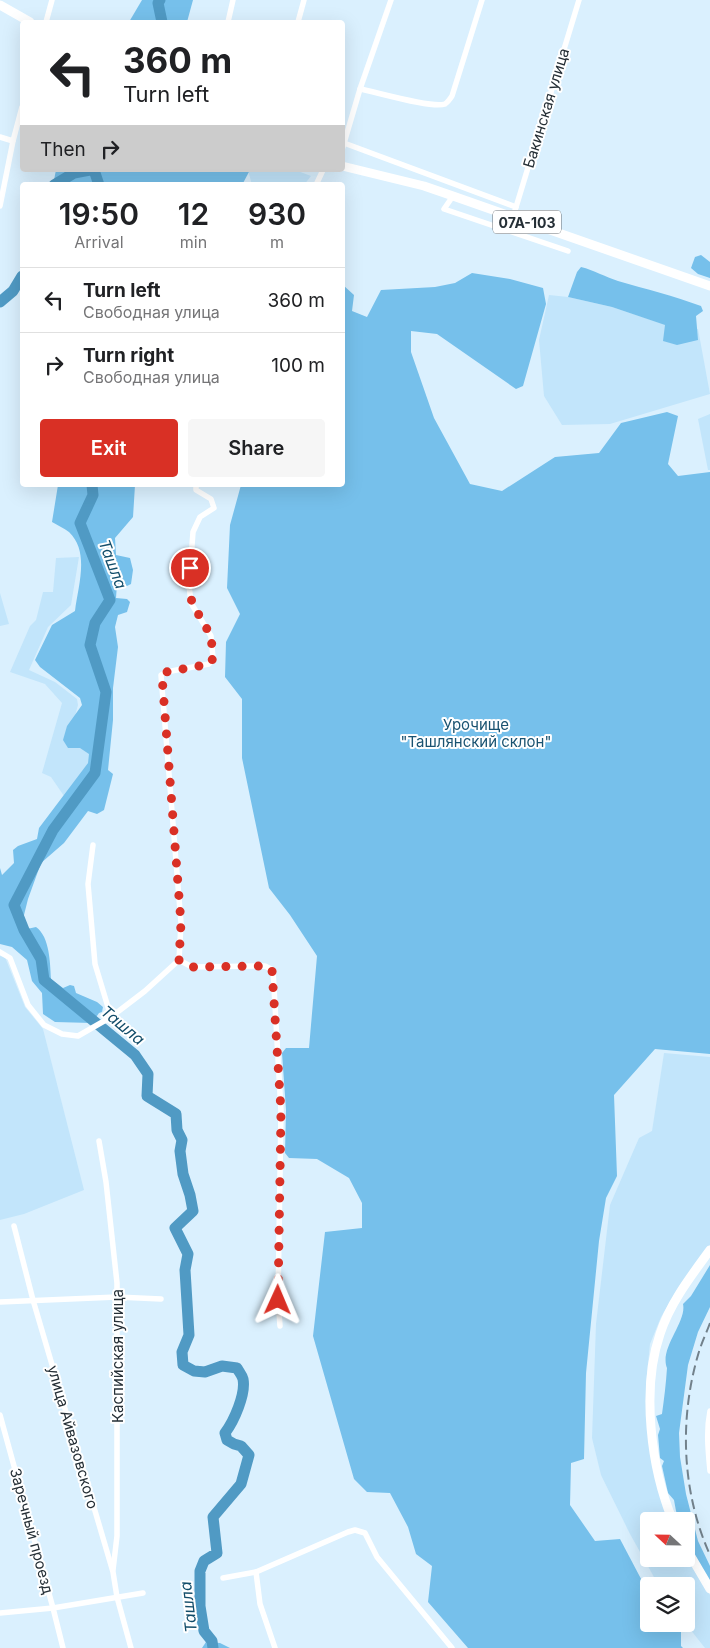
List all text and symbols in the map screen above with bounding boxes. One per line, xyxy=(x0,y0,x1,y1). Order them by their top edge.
text: 360 m xyxy=(123,39,232,81)
icon: left xyxy=(40,40,105,105)
street label: Бакинская улица xyxy=(519,46,573,170)
text: Turn left xyxy=(123,81,209,107)
icon: right xyxy=(96,135,124,163)
text: Then xyxy=(40,138,86,161)
text: 19:50 xyxy=(59,196,139,232)
text: 12 xyxy=(178,196,209,232)
text: 930 xyxy=(248,196,306,232)
road number: 07А-103 xyxy=(493,210,561,233)
text: Arrival xyxy=(74,232,124,252)
text: min xyxy=(180,232,207,252)
text: m xyxy=(270,232,284,252)
text: Turn left xyxy=(83,279,161,302)
icon: left xyxy=(40,286,68,314)
text: 360 m xyxy=(268,289,325,312)
text: Свободная улица xyxy=(83,302,220,322)
text: Turn right xyxy=(83,344,174,367)
icon: right xyxy=(40,351,68,379)
text: 100 m xyxy=(271,354,325,377)
text: Свободная улица xyxy=(83,367,220,387)
button: Exit xyxy=(40,419,178,477)
button: Share xyxy=(188,419,325,477)
water label: Ташла xyxy=(94,537,132,592)
pin xyxy=(169,547,211,589)
icon: arrive xyxy=(176,554,204,582)
park label: Урочище "Ташлянский склон" xyxy=(401,715,551,751)
water label: Ташла xyxy=(97,1001,149,1049)
position arrow xyxy=(251,1273,303,1325)
street label: Каспийская улица xyxy=(108,1289,127,1423)
street label: улица Айвазовского xyxy=(43,1363,103,1511)
street label: Заречный проезд xyxy=(6,1466,58,1596)
north arrow xyxy=(640,1512,695,1568)
map controls xyxy=(640,1512,695,1632)
button: layers xyxy=(640,1577,695,1632)
water label: Ташла xyxy=(175,1580,201,1634)

